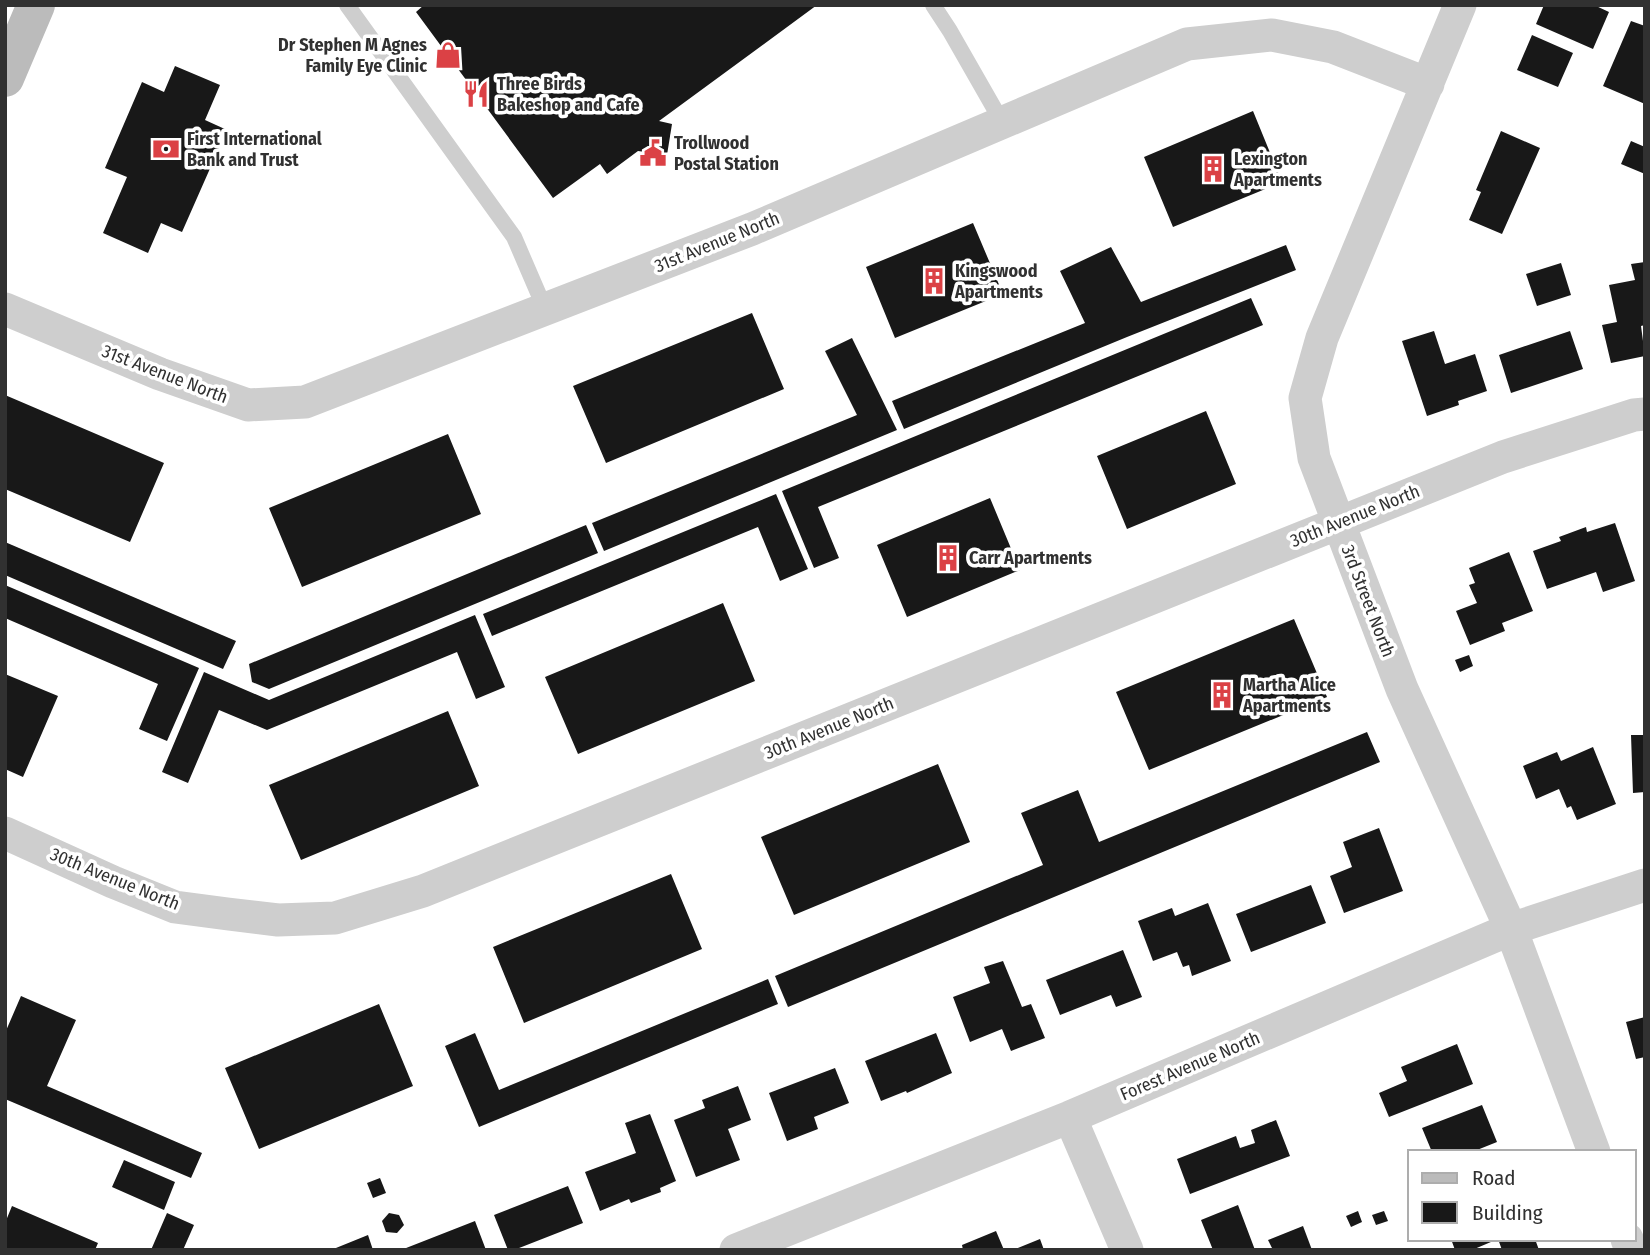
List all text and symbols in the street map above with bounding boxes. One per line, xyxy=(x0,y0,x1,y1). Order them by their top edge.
place label: Dr Stephen M Agnes Family Eye Clinic xyxy=(278,34,427,77)
shop icon: Dr Stephen M Agnes Family Eye Clinic xyxy=(433,40,463,70)
place label: Three Birds Bakeshop and Cafe xyxy=(497,73,640,116)
restaurant icon: Three Birds Bakeshop and Cafe xyxy=(461,79,491,109)
place label: First International Bank and Trust xyxy=(187,128,322,171)
place label: Trollwood Postal Station xyxy=(674,132,779,175)
bank icon: First International Bank and Trust xyxy=(151,134,181,164)
public building icon: Trollwood Postal Station xyxy=(638,138,668,168)
place label: Lexington Apartments xyxy=(1233,148,1322,191)
building icon: Lexington Apartments xyxy=(1198,154,1228,184)
street label: 31st Avenue North xyxy=(651,207,783,277)
place label: Kingswood Apartments xyxy=(954,260,1043,303)
building icon: Kingswood Apartments xyxy=(919,266,949,296)
street label: 31st Avenue North xyxy=(99,340,231,408)
street label: 30th Avenue North xyxy=(1287,480,1423,552)
street label: 3rd Street North xyxy=(1337,542,1399,660)
building icon: Carr Apartments xyxy=(933,543,963,573)
place label: Carr Apartments xyxy=(969,547,1092,569)
place label: Martha Alice Apartments xyxy=(1242,674,1336,717)
building icon: Martha Alice Apartments xyxy=(1207,680,1237,710)
street label: 30th Avenue North xyxy=(761,692,897,764)
street label: 30th Avenue North xyxy=(47,843,183,915)
street label: Forest Avenue North xyxy=(1117,1027,1263,1105)
legend xyxy=(1408,1150,1636,1241)
text: Road xyxy=(1472,1165,1516,1191)
text: Building xyxy=(1472,1200,1543,1226)

